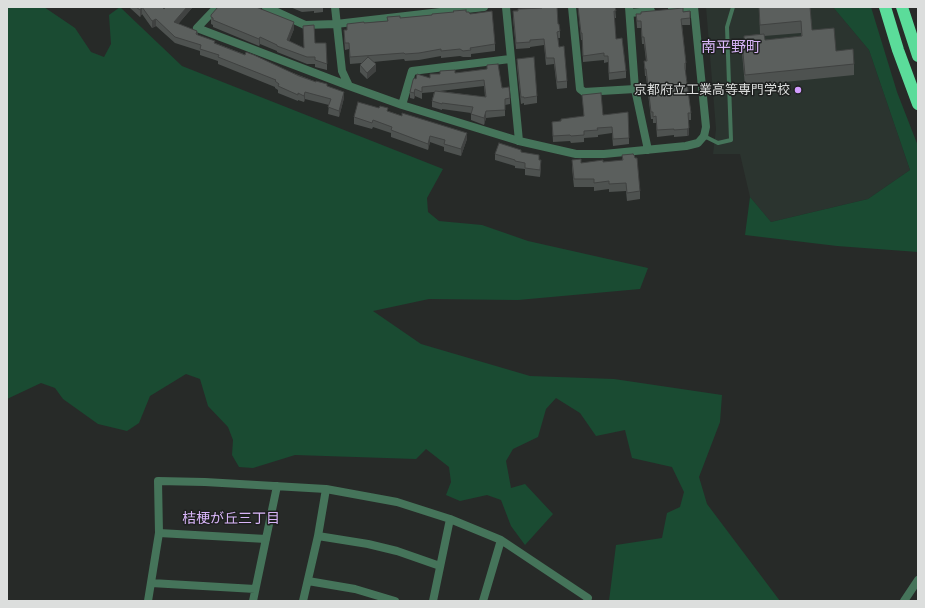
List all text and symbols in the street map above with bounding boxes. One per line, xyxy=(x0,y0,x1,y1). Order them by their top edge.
district label: 南平野町 xyxy=(701,39,761,57)
place label: 京都府立工業高等専門学校 xyxy=(634,82,790,98)
marker: 京都府立工業高等専門学校 xyxy=(793,85,803,95)
district label: 桔梗が丘三丁目 xyxy=(182,511,280,527)

